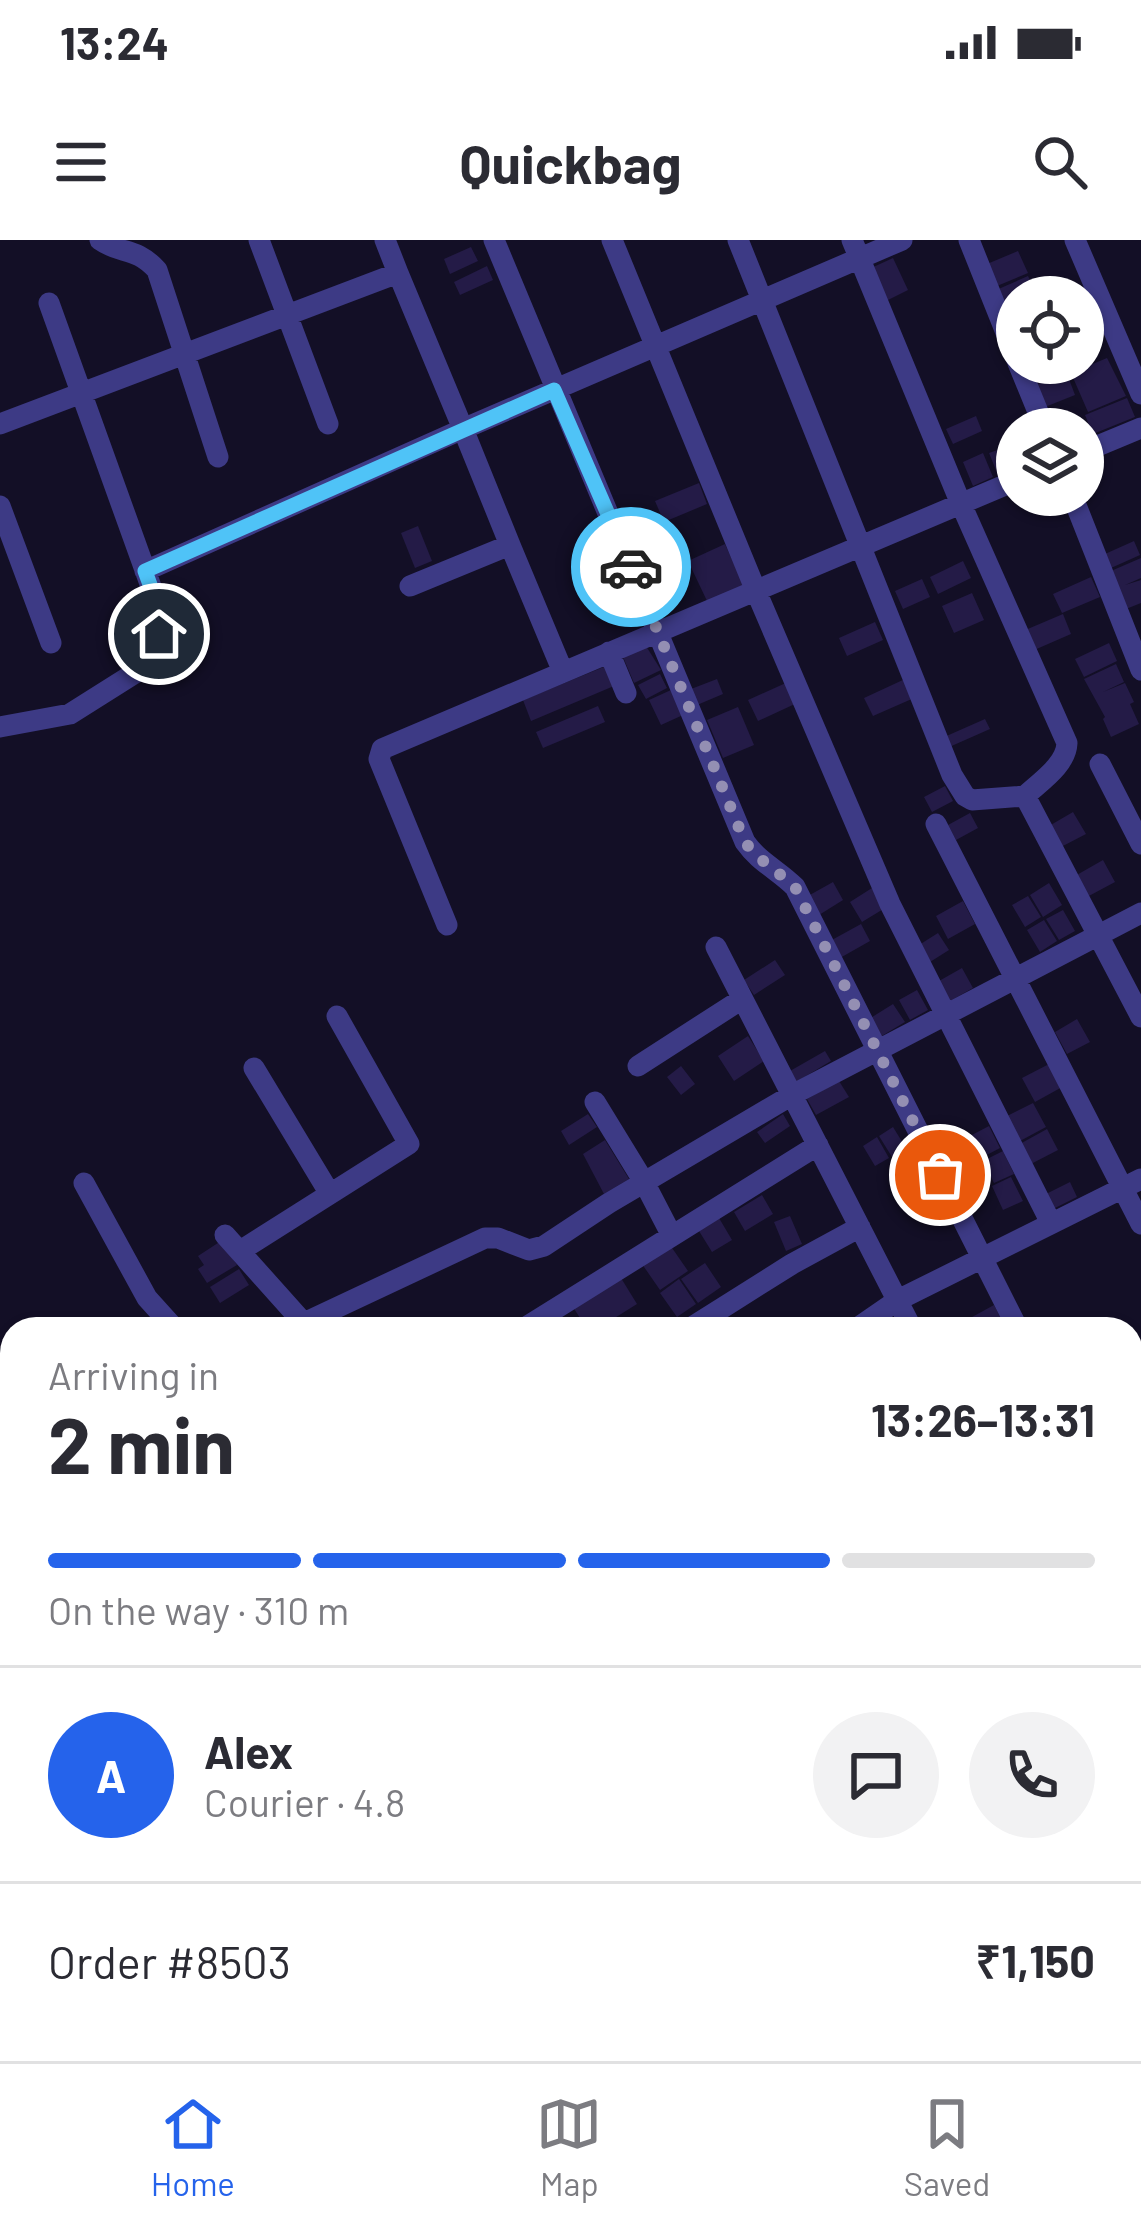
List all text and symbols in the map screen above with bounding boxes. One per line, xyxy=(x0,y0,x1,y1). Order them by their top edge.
text: 13:24 xyxy=(60,15,169,69)
icon: menu xyxy=(48,129,114,195)
icon: search xyxy=(1027,129,1093,195)
text: Quickbag xyxy=(459,130,682,195)
map controls xyxy=(996,276,1104,516)
button: locate xyxy=(996,276,1104,384)
button: layers xyxy=(996,408,1104,516)
courier xyxy=(571,507,691,627)
icon: car xyxy=(598,534,664,600)
pin xyxy=(108,583,210,685)
icon: home xyxy=(126,601,192,667)
pin xyxy=(889,1124,991,1226)
icon: bag xyxy=(907,1142,973,1208)
text: Arriving in xyxy=(48,1351,219,1398)
text: 13:26–13:31 xyxy=(871,1392,1095,1446)
text: 2 min xyxy=(48,1396,235,1490)
text: On the way · 310 m xyxy=(48,1586,349,1633)
button: chat xyxy=(813,1712,939,1838)
button: phone xyxy=(969,1712,1095,1838)
text: Alex xyxy=(204,1724,293,1778)
text: A xyxy=(96,1748,126,1802)
text: Courier · 4.8 xyxy=(204,1778,405,1825)
text: ₹1,150 xyxy=(976,1933,1095,1987)
text: Order #8503 xyxy=(48,1934,291,1988)
tab: Home xyxy=(151,2091,235,2203)
tab: Map xyxy=(536,2091,602,2203)
tab: Saved xyxy=(904,2091,990,2203)

